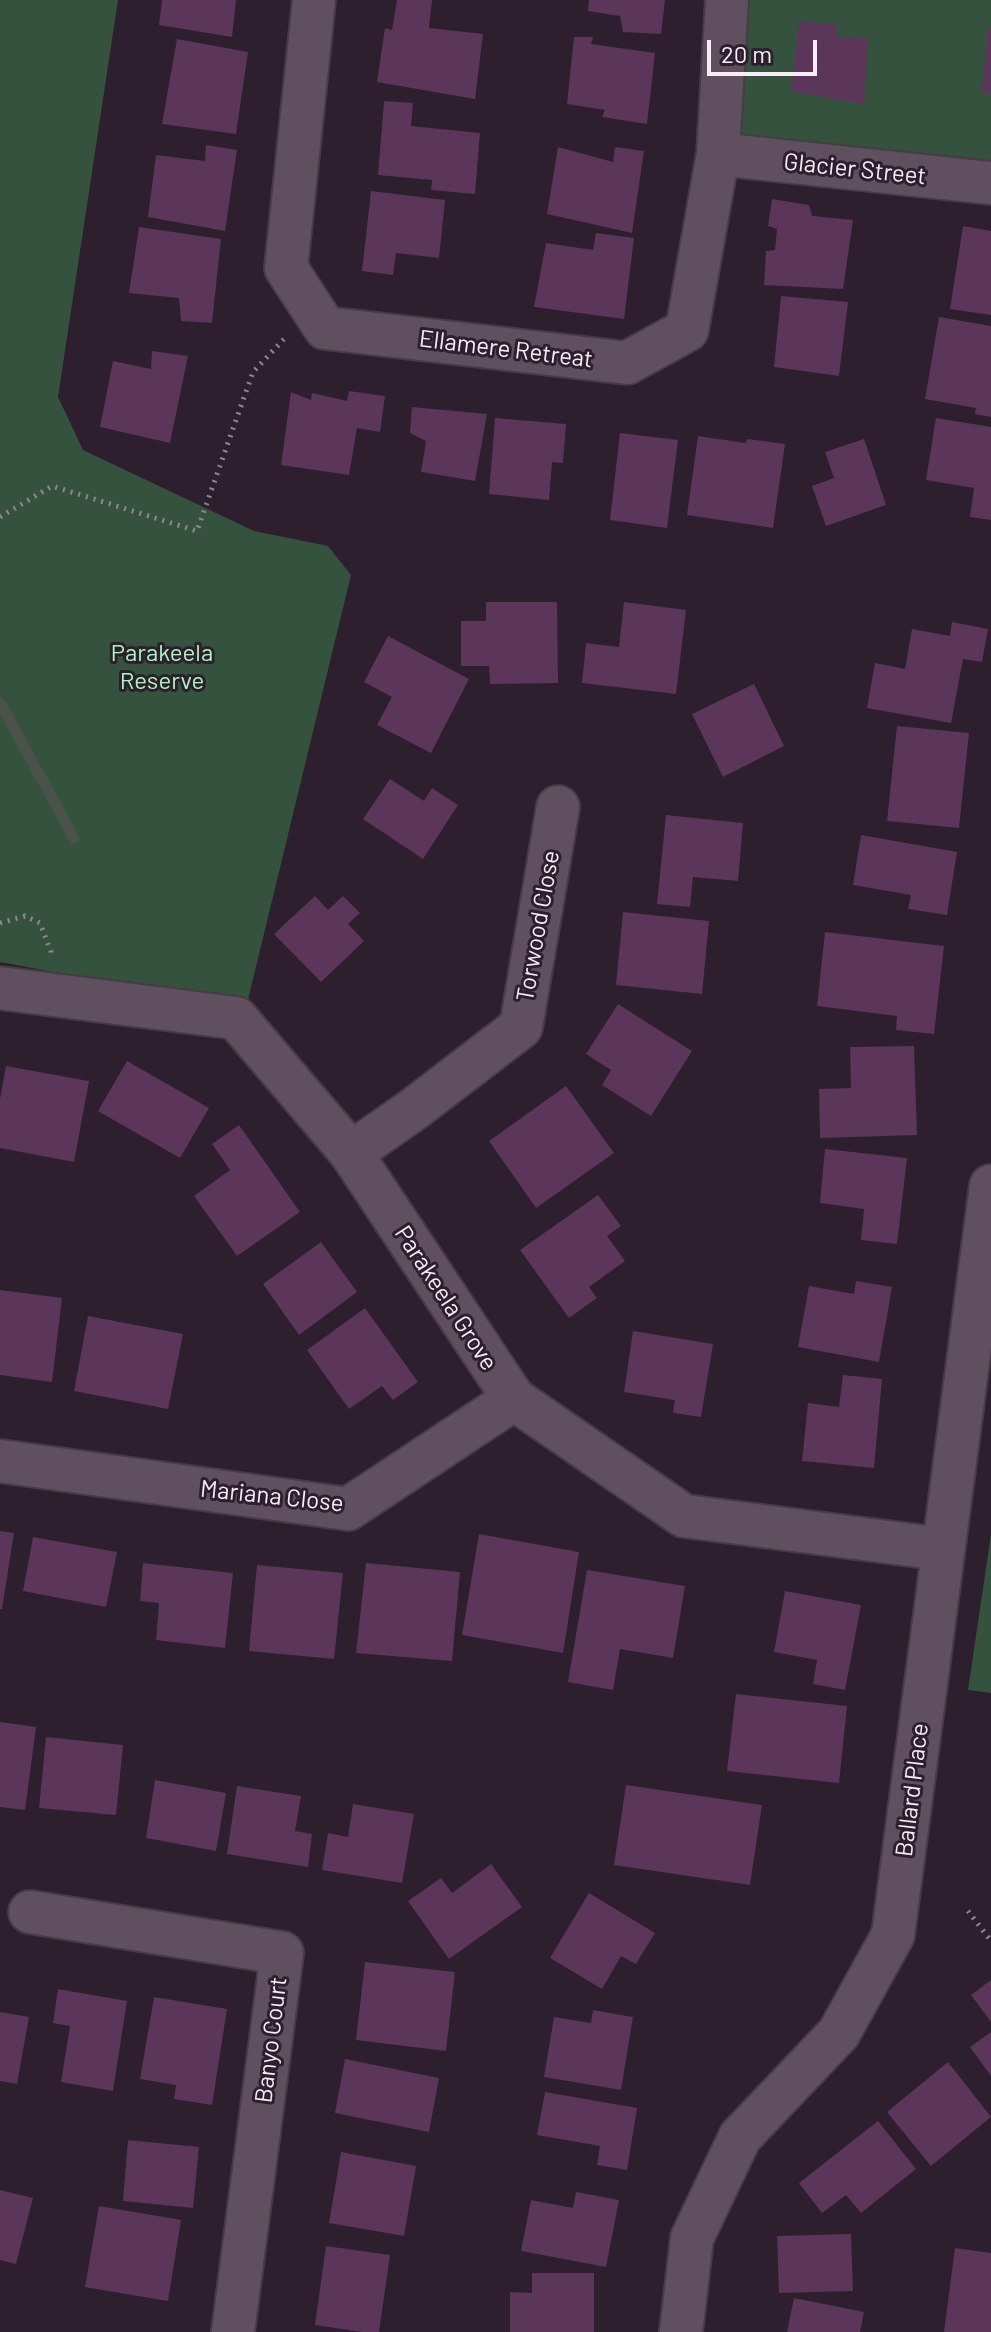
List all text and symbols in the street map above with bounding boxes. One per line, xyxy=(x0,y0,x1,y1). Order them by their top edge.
scale bar xyxy=(711,24,821,74)
text: 20 m xyxy=(721,39,772,68)
street label: Glacier Street xyxy=(782,147,928,191)
street label: Ellamere Retreat xyxy=(418,324,594,374)
park label: Parakeela Reserve xyxy=(111,639,213,695)
street label: Torwood Close xyxy=(511,848,565,1004)
street label: Parakeela Grove xyxy=(389,1220,503,1376)
street label: Mariana Close xyxy=(199,1474,345,1518)
street label: Ballard Place xyxy=(890,1722,934,1858)
street label: Banyo Court xyxy=(249,1975,293,2105)

